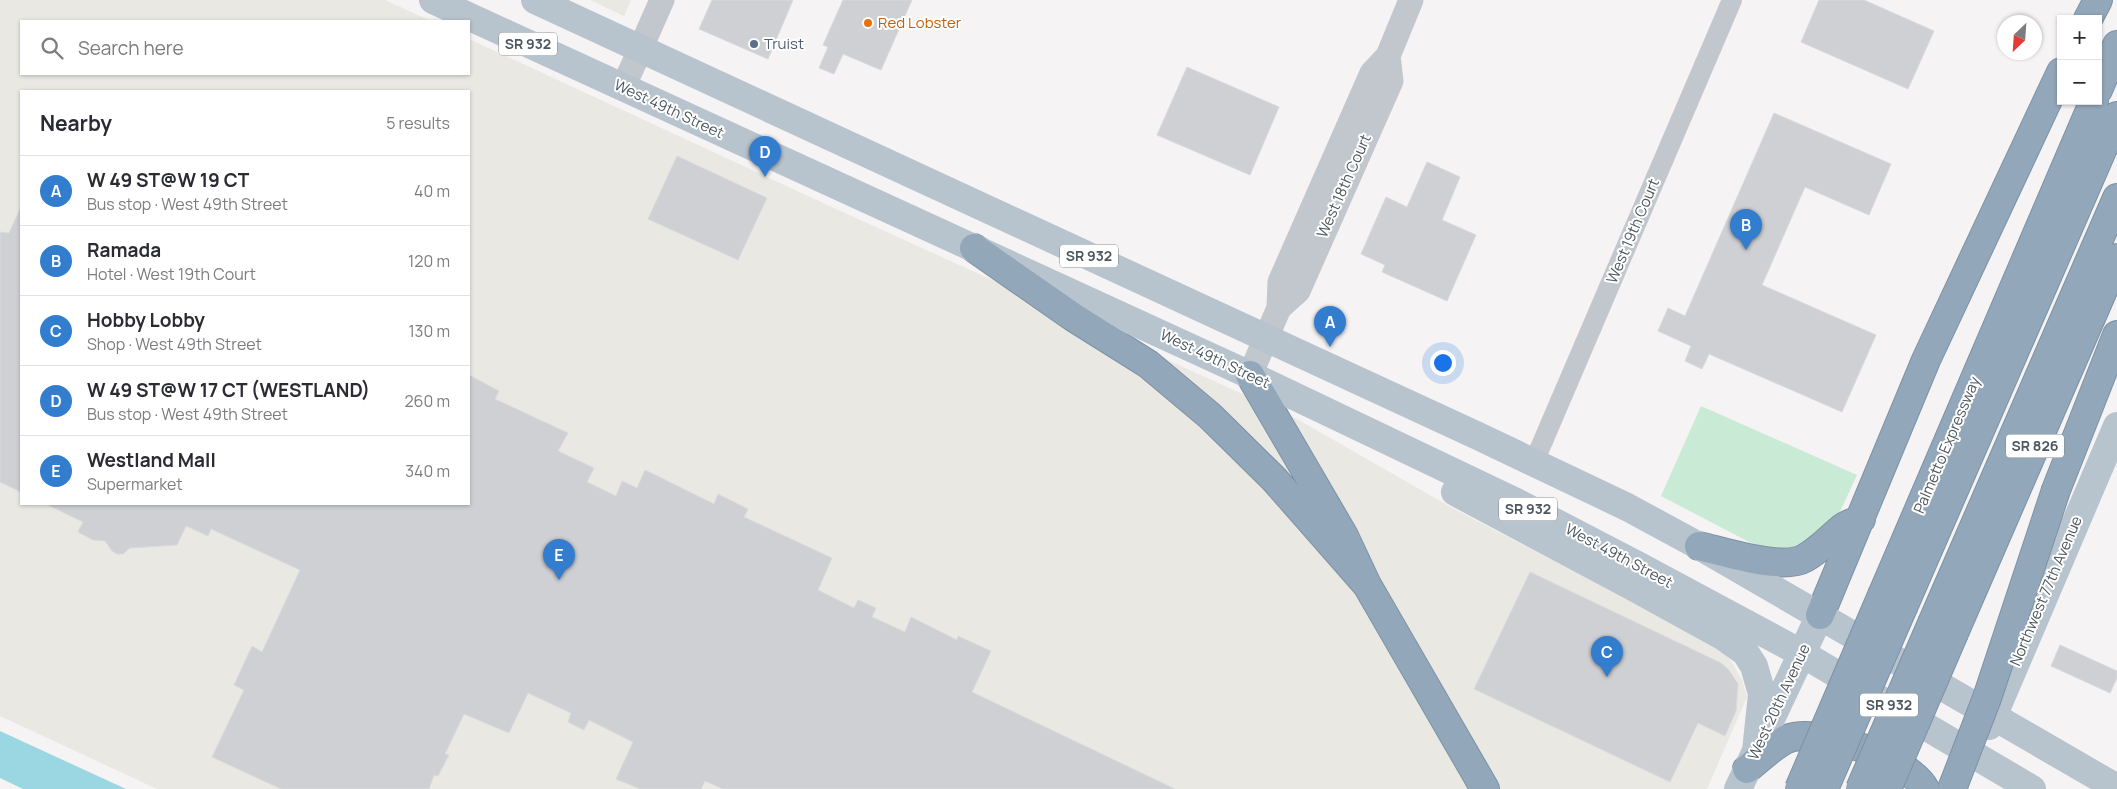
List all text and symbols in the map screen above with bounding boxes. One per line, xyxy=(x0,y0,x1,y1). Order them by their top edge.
place label: Red Lobster xyxy=(878,12,962,33)
north arrow xyxy=(1997,15,2042,60)
map controls xyxy=(2057,15,2102,105)
button: + xyxy=(2057,15,2102,60)
marker: Red Lobster xyxy=(862,17,874,29)
search box xyxy=(20,20,470,75)
road number: SR 932 xyxy=(499,33,557,56)
place label: Truist xyxy=(764,33,804,54)
icon: search xyxy=(38,34,66,62)
text: Search here xyxy=(78,35,184,61)
marker: Truist xyxy=(748,38,760,50)
button: − xyxy=(2057,60,2102,105)
street label: West 49th Street xyxy=(611,74,727,143)
text: Nearby xyxy=(40,109,112,137)
text: 5 results xyxy=(386,112,450,134)
street label: West 18th Court xyxy=(1311,131,1376,241)
pin: D xyxy=(749,136,781,177)
text: W 49 ST@W 19 CT xyxy=(87,167,249,193)
street label: West 19th Court xyxy=(1601,175,1664,286)
text: A xyxy=(51,180,61,202)
text: 40 m xyxy=(414,180,450,202)
text: Bus stop · West 49th Street xyxy=(87,193,288,215)
pin: B xyxy=(1730,209,1762,250)
text: Ramada xyxy=(87,237,161,263)
road number: SR 932 xyxy=(1060,245,1118,268)
text: B xyxy=(51,250,61,272)
text: 120 m xyxy=(408,250,450,272)
text: Hotel · West 19th Court xyxy=(87,263,256,285)
pin: A xyxy=(1314,306,1346,347)
text: Hobby Lobby xyxy=(87,307,205,333)
text: C xyxy=(50,320,62,342)
text: 130 m xyxy=(408,320,450,342)
street label: West 49th Street xyxy=(1157,324,1273,393)
text: Shop · West 49th Street xyxy=(87,333,262,355)
your location xyxy=(1430,350,1456,376)
street label: Palmetto Expressway xyxy=(1908,373,1985,516)
text: W 49 ST@W 17 CT (WESTLAND) xyxy=(87,377,370,403)
text: D xyxy=(50,390,62,412)
text: 260 m xyxy=(404,390,450,412)
text: Bus stop · West 49th Street xyxy=(87,403,288,425)
road number: SR 826 xyxy=(2006,434,2064,458)
text: Westland Mall xyxy=(87,447,216,473)
text: E xyxy=(51,460,61,482)
text: 340 m xyxy=(405,460,450,482)
text: Supermarket xyxy=(87,473,183,495)
road number: SR 932 xyxy=(1499,498,1557,520)
street label: Northwest 77th Avenue xyxy=(2004,512,2087,669)
street label: West 49th Street xyxy=(1562,518,1677,593)
pin: E xyxy=(543,539,575,580)
pin: C xyxy=(1591,636,1623,677)
street label: West 20th Avenue xyxy=(1742,640,1815,763)
road number: SR 932 xyxy=(1860,694,1918,716)

